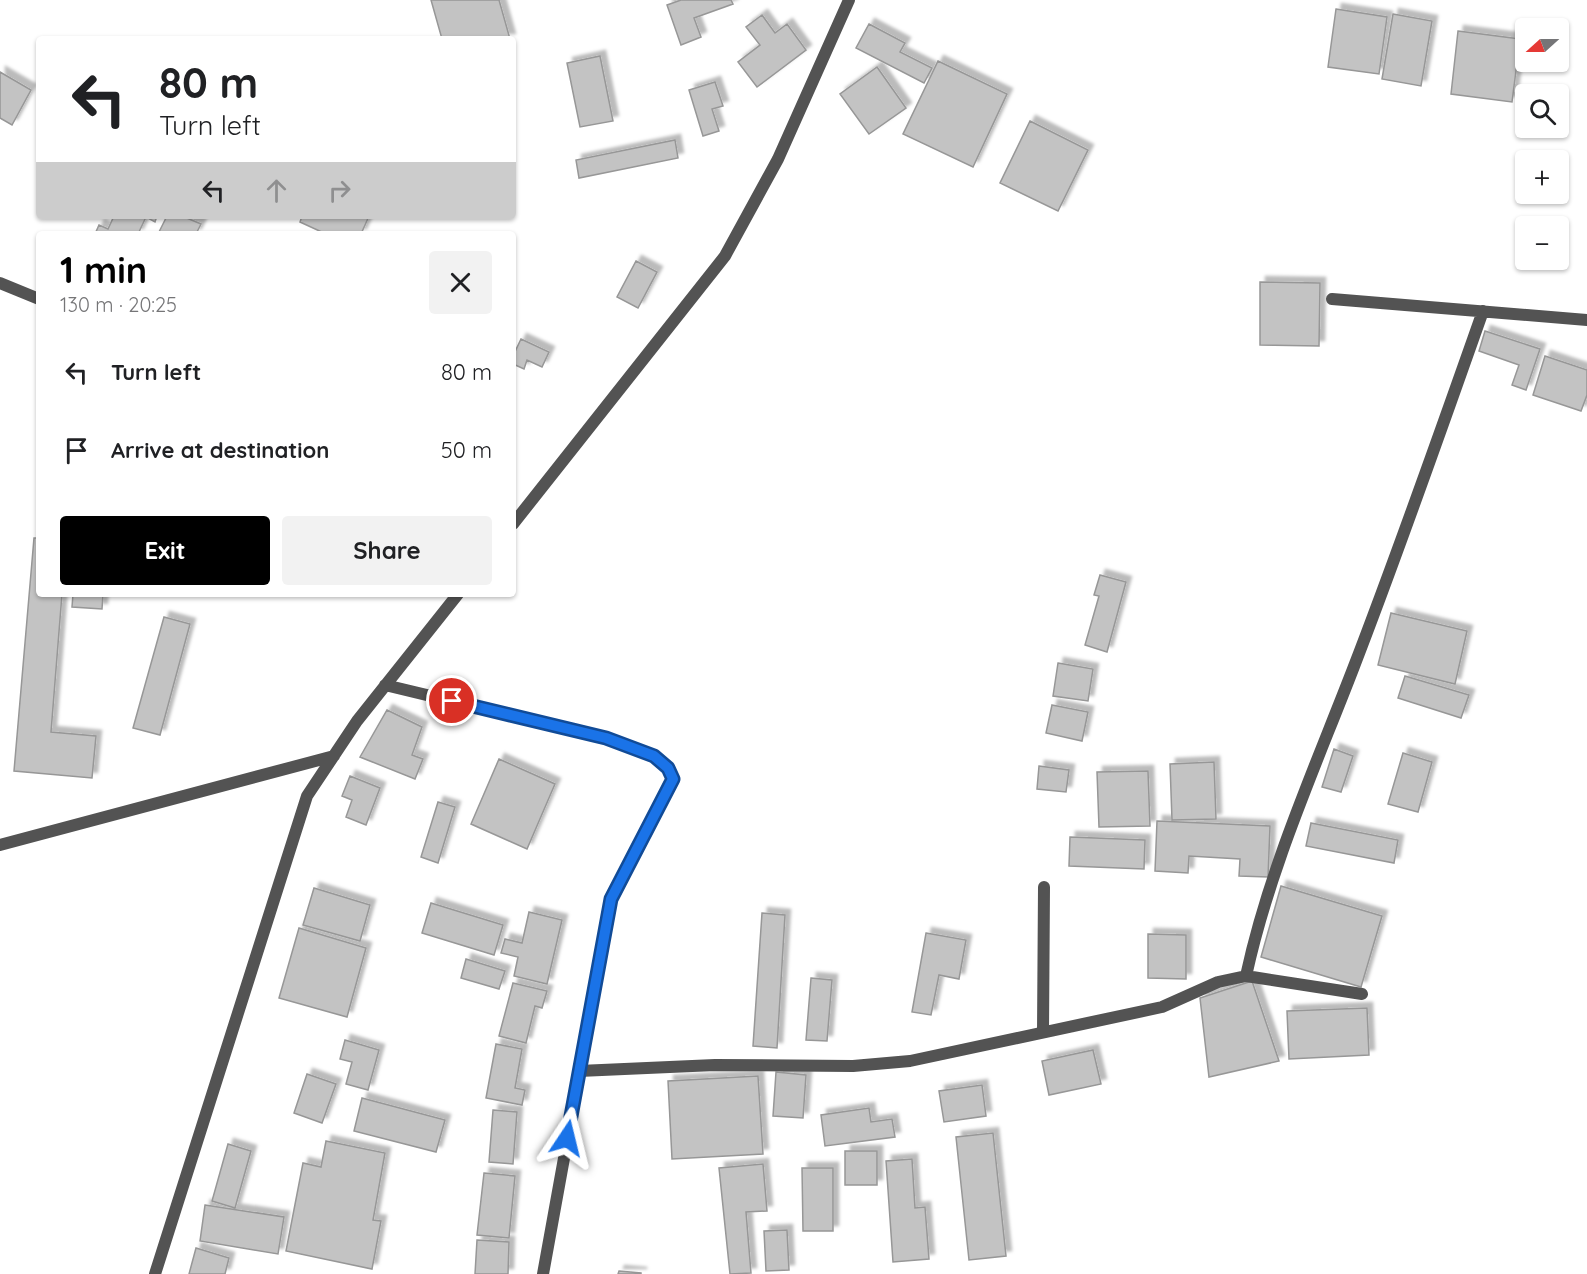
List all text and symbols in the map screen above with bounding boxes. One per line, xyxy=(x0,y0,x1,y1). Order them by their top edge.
north arrow xyxy=(1515,18,1569,72)
map controls xyxy=(1515,18,1569,270)
text: 80 m xyxy=(159,56,258,109)
icon: left xyxy=(60,60,138,138)
button: search xyxy=(1515,84,1569,138)
text: Turn left xyxy=(159,108,261,142)
button: + xyxy=(1515,150,1569,204)
icon: left xyxy=(197,174,230,207)
icon: ahead xyxy=(260,174,293,207)
icon: right xyxy=(323,174,356,207)
button: − xyxy=(1515,216,1569,270)
text: 1 min xyxy=(60,247,147,292)
button: close xyxy=(429,251,492,314)
text: 130 m · 20:25 xyxy=(60,292,177,317)
icon: left xyxy=(60,356,93,389)
text: Turn left xyxy=(111,358,201,386)
text: 80 m xyxy=(441,358,492,386)
icon: arrive xyxy=(60,434,93,467)
text: Arrive at destination xyxy=(111,436,329,464)
text: 50 m xyxy=(441,436,492,464)
button: Exit xyxy=(60,516,270,585)
button: Share xyxy=(282,516,492,585)
pin xyxy=(426,675,477,726)
icon: arrive xyxy=(435,684,468,717)
position arrow xyxy=(535,1106,599,1170)

